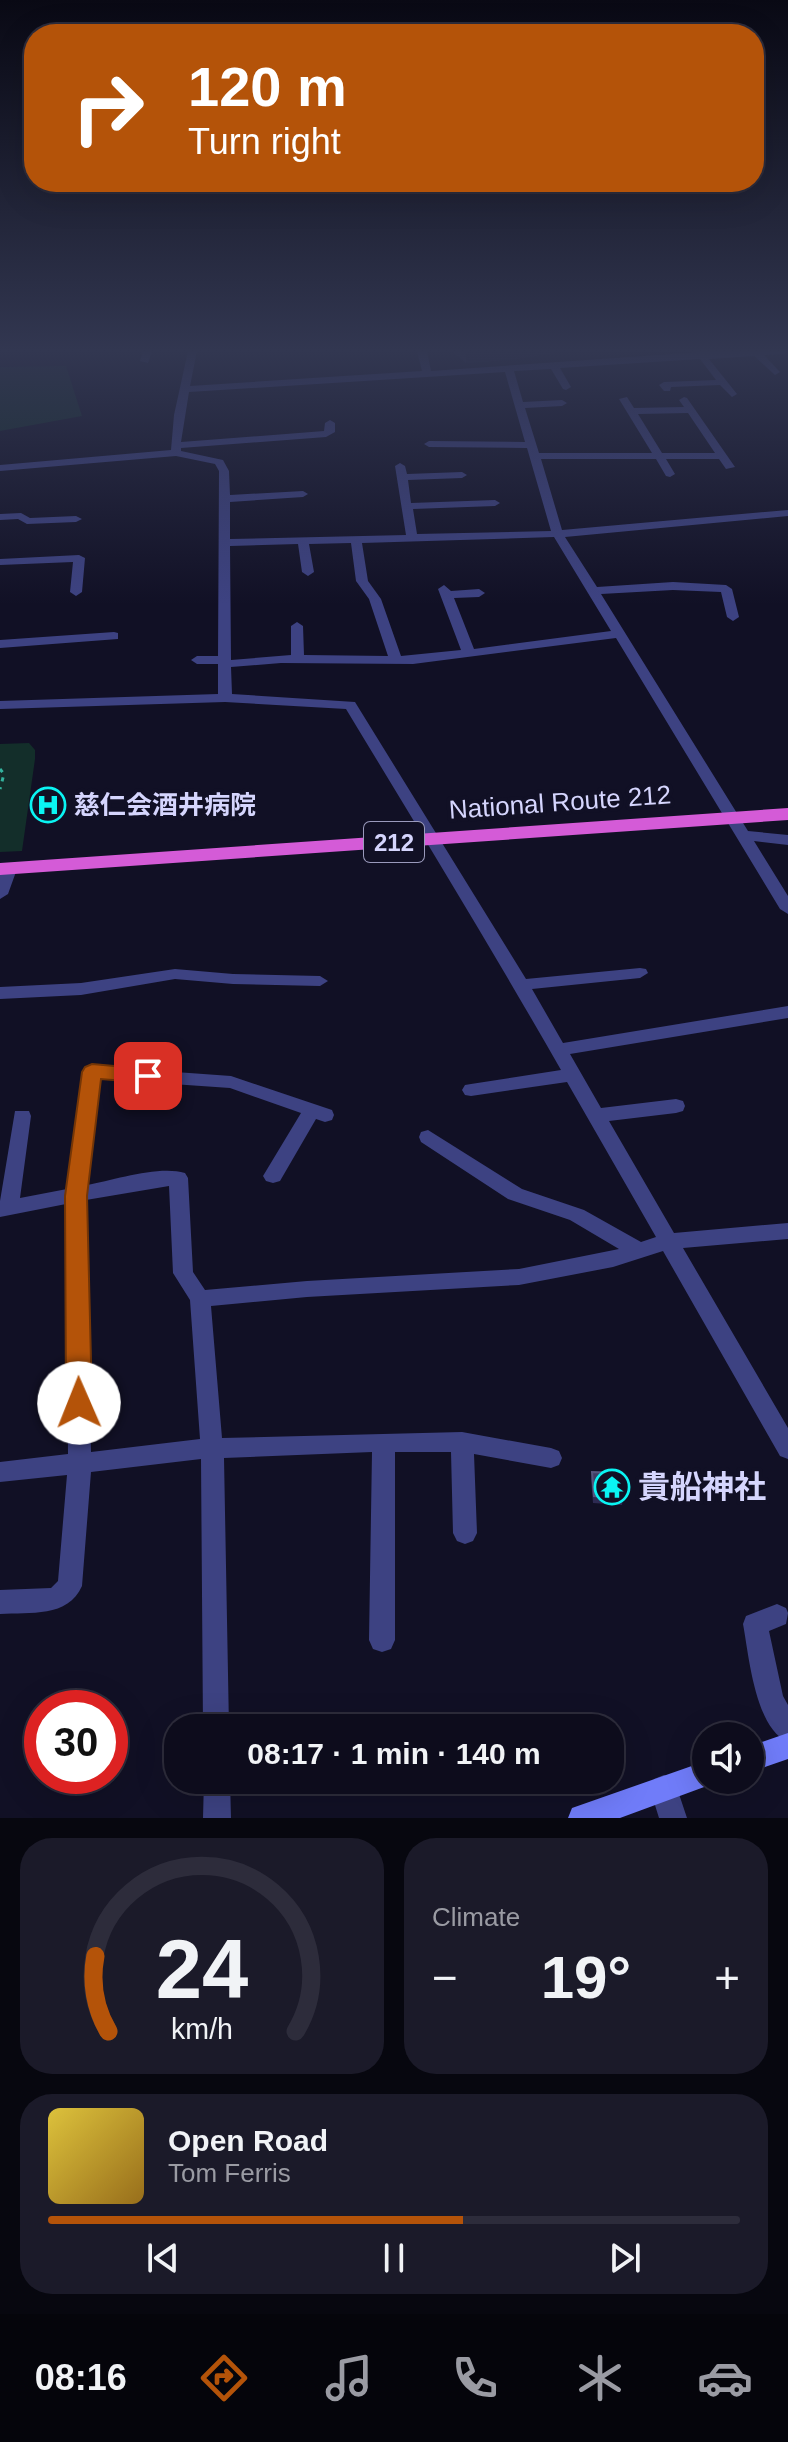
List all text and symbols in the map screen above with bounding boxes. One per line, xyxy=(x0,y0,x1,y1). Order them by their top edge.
text: 120 m xyxy=(188,55,347,118)
icon: right xyxy=(56,56,160,160)
text: Turn right xyxy=(188,121,341,162)
street label: National Route 212 xyxy=(448,779,672,825)
hospital icon: 慈仁会酒井病院 xyxy=(29,786,67,824)
place label: 慈仁会酒井病院 xyxy=(74,790,256,820)
road number: 212 xyxy=(364,822,424,862)
pin xyxy=(114,1042,182,1110)
icon: arrive xyxy=(126,1054,170,1098)
position arrow xyxy=(37,1361,121,1445)
temple icon: 貴船神社 xyxy=(593,1468,631,1506)
place label: 貴船神社 xyxy=(638,1469,766,1505)
speed limit sign: 30 xyxy=(24,1690,128,1794)
map controls xyxy=(692,1722,764,1794)
button: sound xyxy=(692,1722,764,1794)
text: 08:17 · 1 min · 140 m xyxy=(247,1737,541,1770)
text: Climate xyxy=(432,1902,520,1932)
text: 24 xyxy=(156,1923,248,2016)
text: 19° xyxy=(541,1944,631,2011)
text: − xyxy=(432,1953,458,2002)
text: + xyxy=(714,1953,740,2002)
text: km/h xyxy=(171,2013,233,2045)
text: Open Road xyxy=(168,2124,328,2157)
text: Tom Ferris xyxy=(168,2158,291,2188)
icon: previous xyxy=(141,2236,185,2280)
icon: pause xyxy=(372,2236,416,2280)
icon: next xyxy=(603,2236,647,2280)
icon: directions xyxy=(196,2350,252,2406)
icon: music xyxy=(321,2350,377,2406)
icon: phone xyxy=(447,2350,503,2406)
icon: climate xyxy=(572,2350,628,2406)
icon: car xyxy=(697,2350,753,2406)
text: 08:16 xyxy=(35,2357,127,2398)

